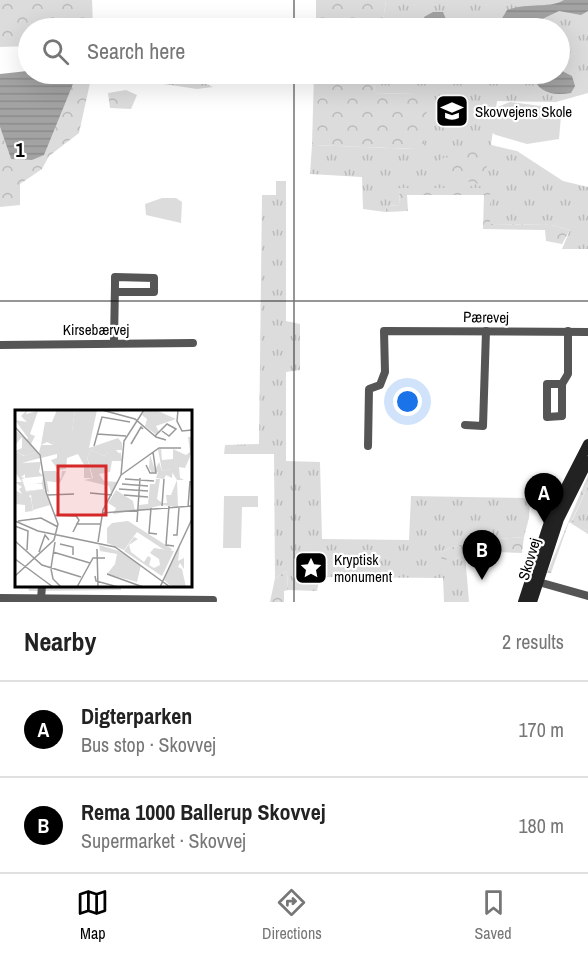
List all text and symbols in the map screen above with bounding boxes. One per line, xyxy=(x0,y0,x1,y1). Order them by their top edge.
search box xyxy=(18,18,570,84)
icon: search xyxy=(39,35,72,68)
text: Search here xyxy=(87,36,185,66)
school or university icon: Skovvejens Skole xyxy=(434,93,470,129)
place label: Skovvejens Skole xyxy=(475,101,572,122)
text: 1 xyxy=(15,136,25,163)
street label: Pærevej xyxy=(463,306,509,328)
street label: Kirsebærvej xyxy=(63,319,129,340)
your location xyxy=(393,387,422,416)
inset map xyxy=(15,410,192,587)
pin: A xyxy=(524,474,564,523)
pin: B xyxy=(462,530,502,580)
street label: Skovvej xyxy=(513,535,545,583)
place label: Kryptisk monument xyxy=(334,549,393,587)
place icon: Kryptisk monument xyxy=(293,550,329,586)
text: Nearby xyxy=(24,624,96,659)
text: 2 results xyxy=(502,628,564,655)
text: Digterparken xyxy=(81,701,192,731)
text: A xyxy=(38,716,49,743)
text: 170 m xyxy=(518,716,564,743)
text: Bus stop · Skovvej xyxy=(81,731,216,758)
text: Rema 1000 Ballerup Skovvej xyxy=(81,797,326,827)
text: B xyxy=(38,812,49,839)
text: 180 m xyxy=(518,812,564,839)
text: Supermarket · Skovvej xyxy=(81,827,246,854)
tab: Map xyxy=(76,886,109,944)
tab: Directions xyxy=(262,886,322,944)
tab: Saved xyxy=(474,886,512,944)

